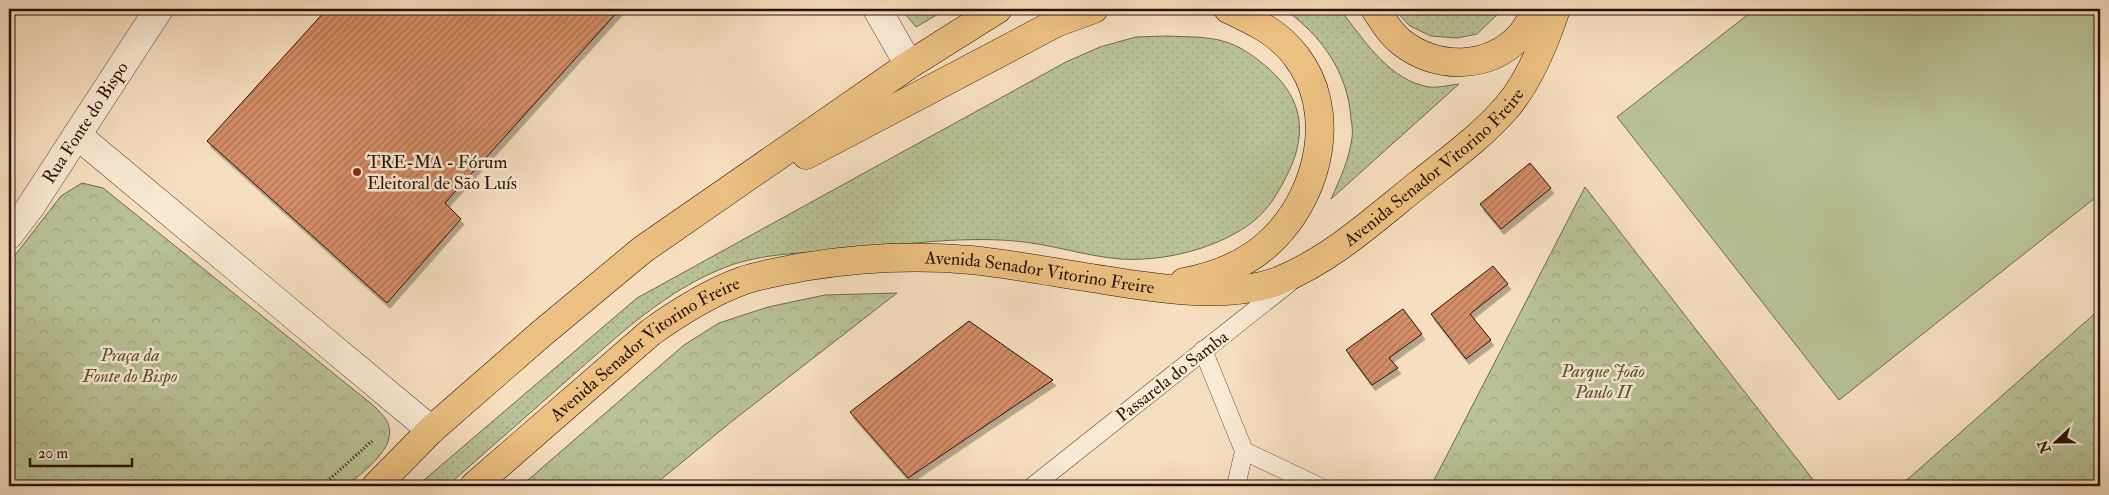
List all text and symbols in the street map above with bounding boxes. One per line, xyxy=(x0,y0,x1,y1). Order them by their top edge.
street label: Rua Fonte do Bispo xyxy=(38,57,134,188)
street label: Avenida Senador Vitorino Freire xyxy=(1339,84,1530,252)
place label: TRE-MA - Fórum Eleitoral de São Luís xyxy=(367,151,517,195)
marker: TRE-MA - Fórum Eleitoral de São Luís xyxy=(351,166,363,178)
street label: Avenida Senador Vitorino Freire xyxy=(924,247,1156,299)
street label: Avenida Senador Vitorino Freire xyxy=(545,272,744,427)
street label: Passarela do Samba xyxy=(1112,325,1233,427)
park label: Praça da Fonte do Bispo xyxy=(81,344,178,388)
park label: Parque João Paulo II xyxy=(1560,360,1645,404)
north arrow xyxy=(2032,418,2082,468)
scale bar xyxy=(30,435,132,467)
text: N xyxy=(2034,437,2055,457)
text: 20 m xyxy=(38,444,68,463)

